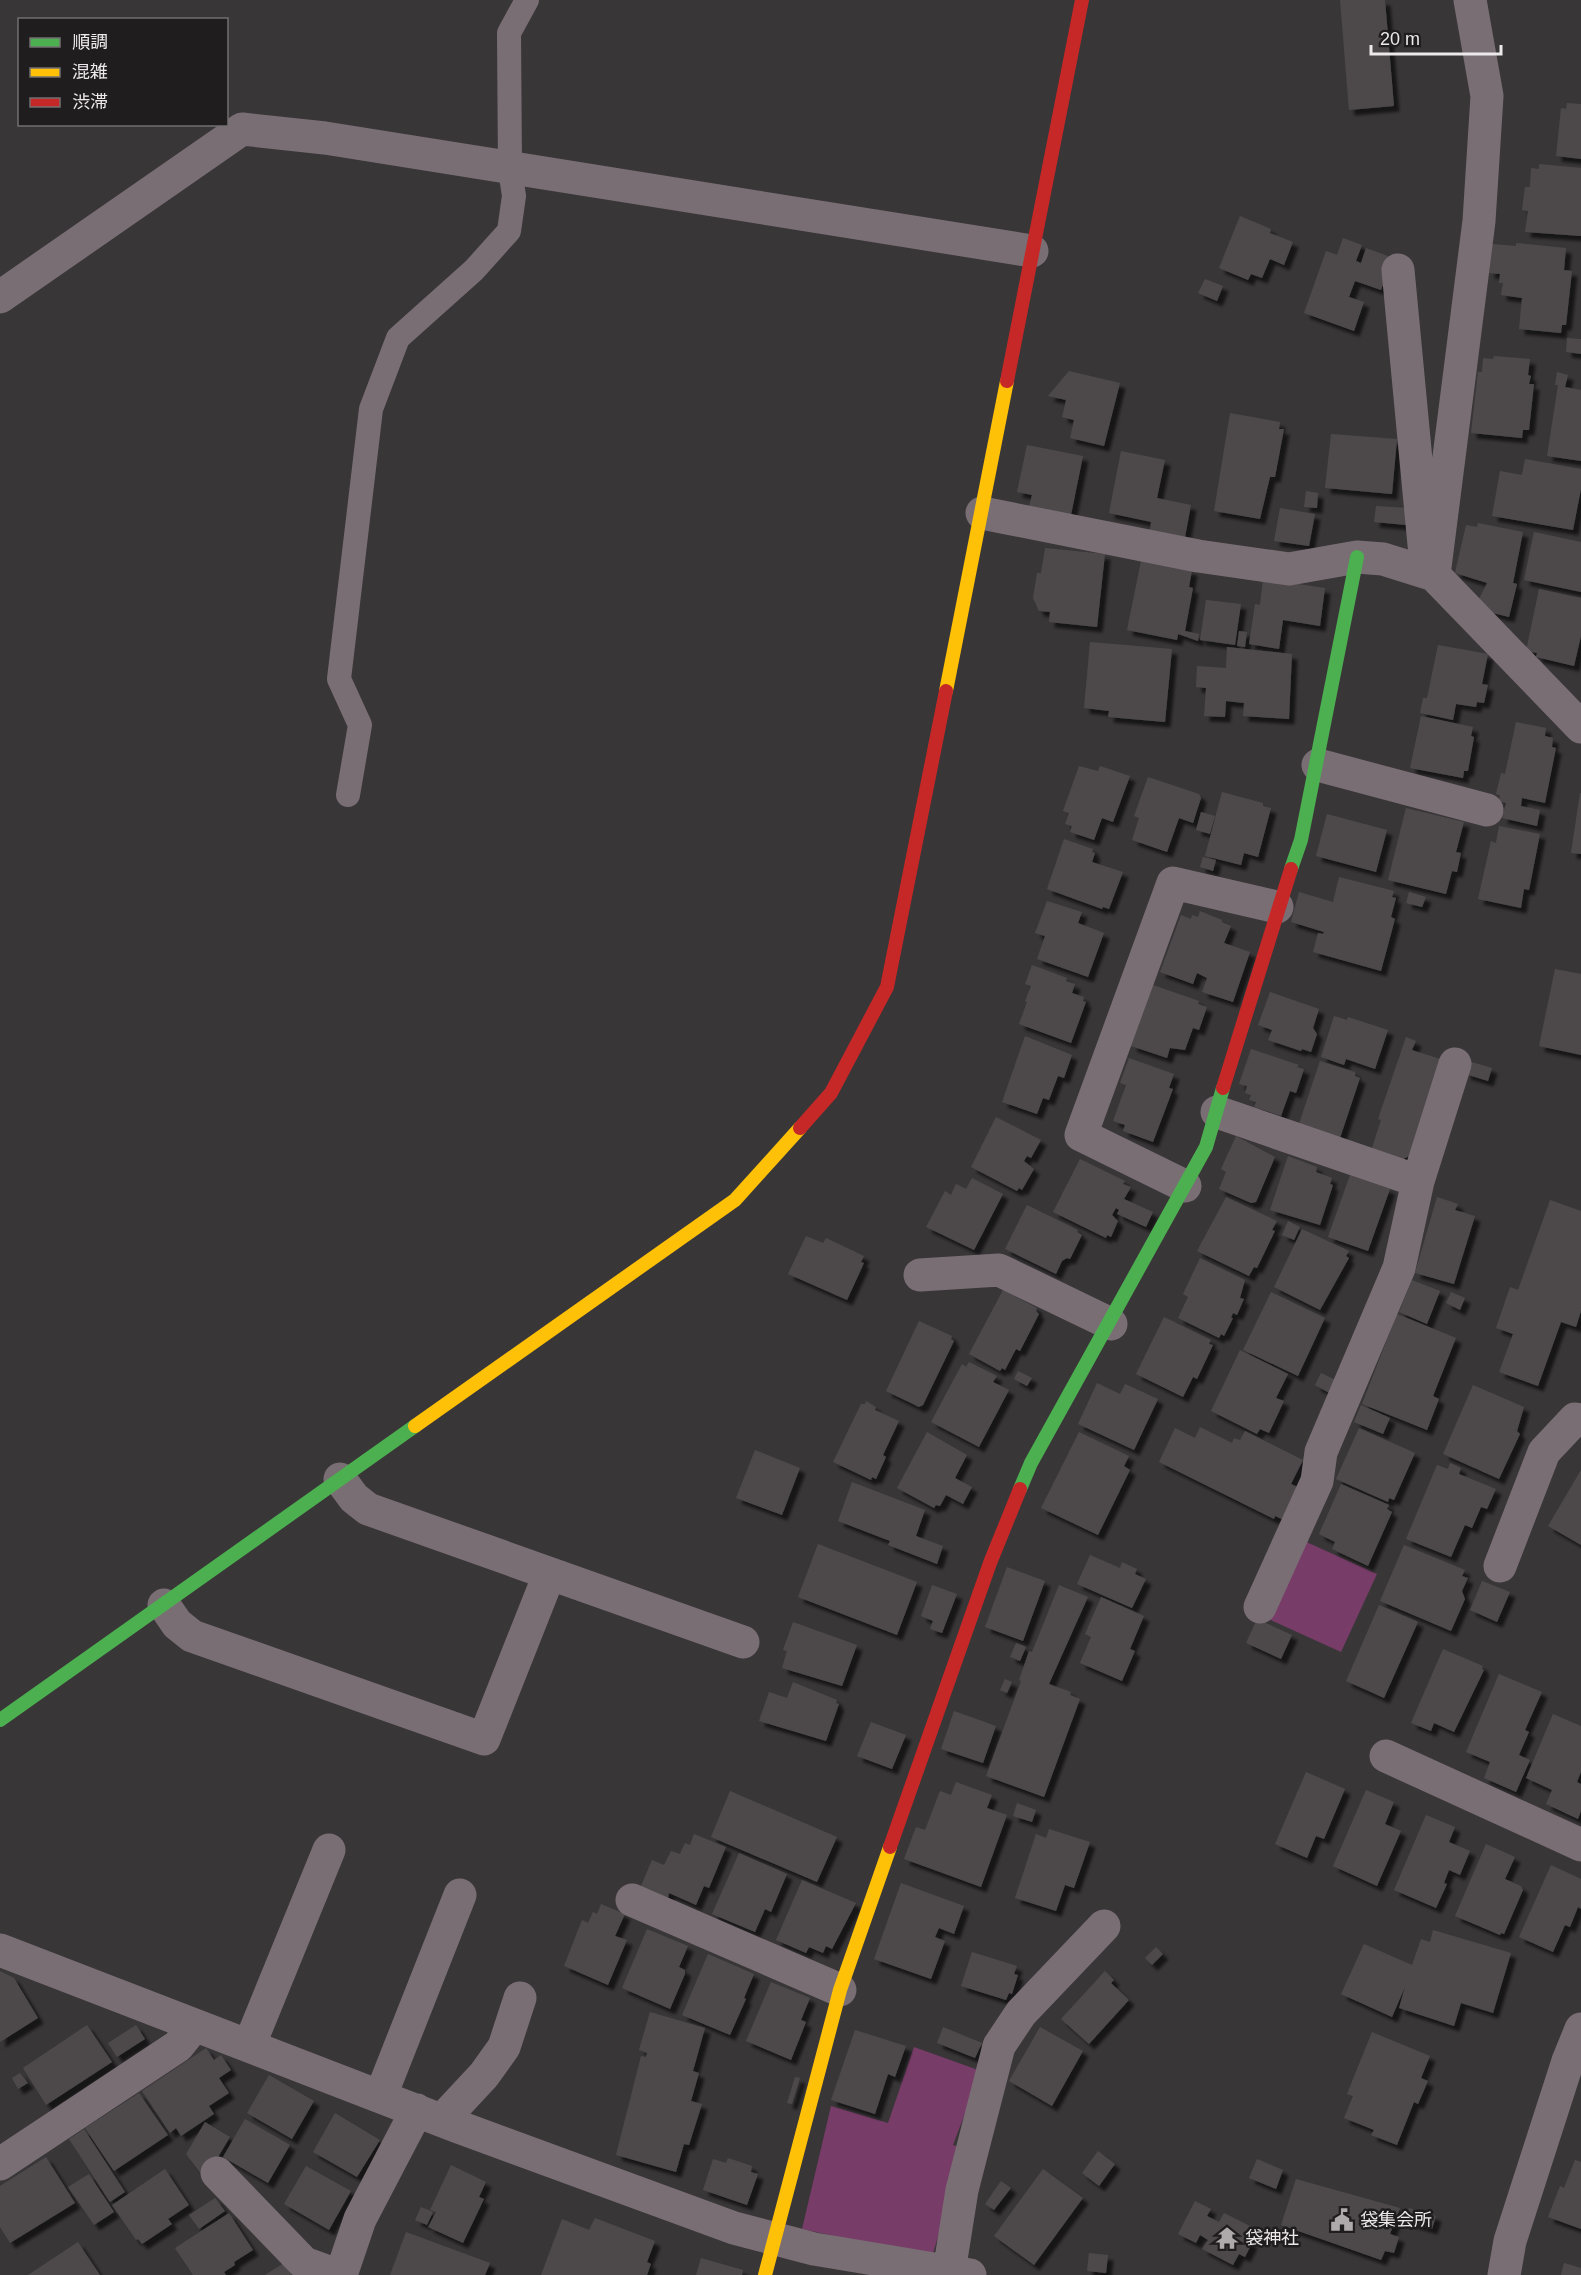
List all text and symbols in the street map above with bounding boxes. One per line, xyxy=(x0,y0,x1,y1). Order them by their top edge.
legend xyxy=(18,18,228,126)
scale bar xyxy=(1371,18,1502,56)
text: 20 m xyxy=(1380,29,1420,49)
text: 順調 xyxy=(72,32,108,52)
text: 混雑 xyxy=(72,62,108,82)
text: 渋滞 xyxy=(72,92,108,112)
public building icon: 袋集会所 xyxy=(1329,2207,1355,2233)
place label: 袋集会所 xyxy=(1360,2210,1432,2230)
temple icon: 袋神社 xyxy=(1214,2225,1240,2251)
place label: 袋神社 xyxy=(1245,2228,1299,2248)

